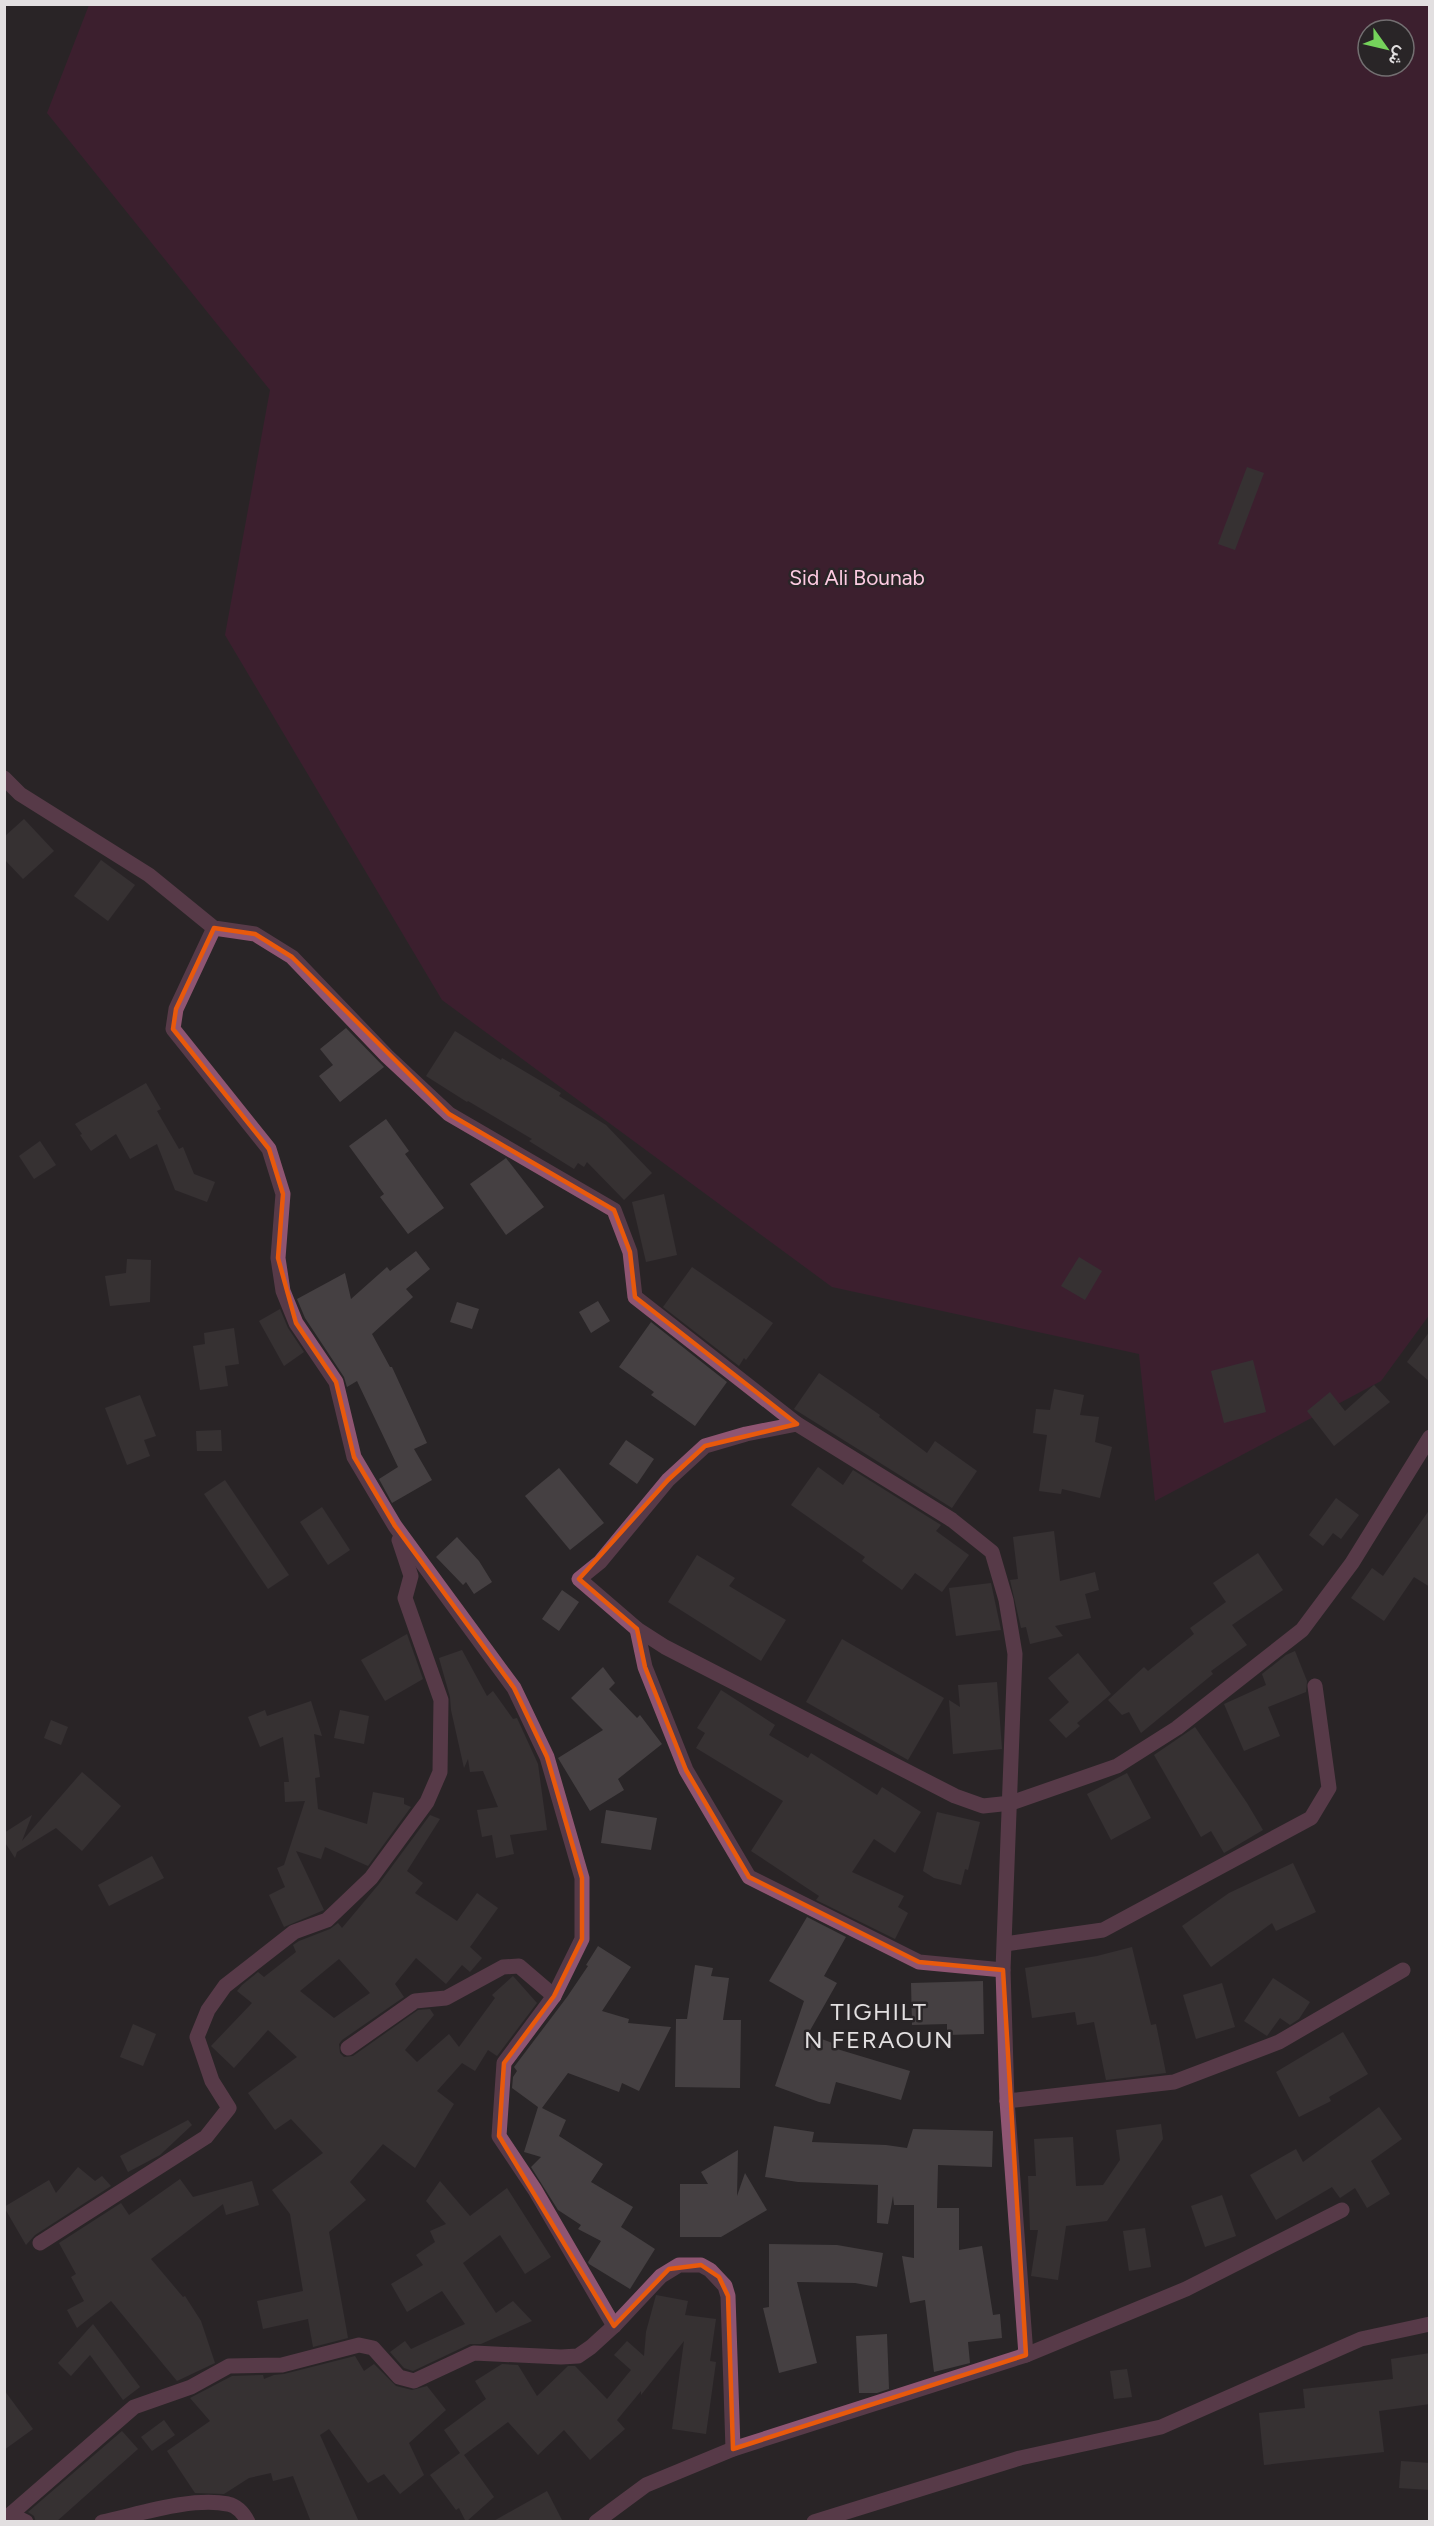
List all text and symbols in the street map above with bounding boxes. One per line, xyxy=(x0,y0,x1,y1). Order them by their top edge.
north arrow xyxy=(1356,18,1416,78)
text: ش xyxy=(1385,43,1411,69)
park label: Sid Ali Bounab xyxy=(789,565,925,590)
district label: TIGHILT N FERAOUN xyxy=(804,1997,954,2054)

